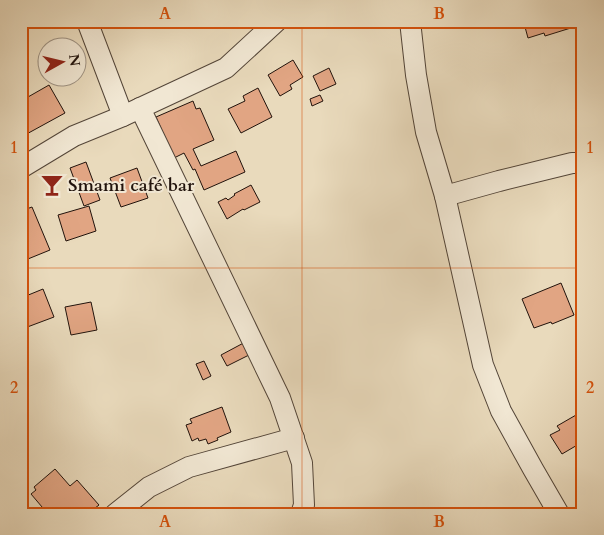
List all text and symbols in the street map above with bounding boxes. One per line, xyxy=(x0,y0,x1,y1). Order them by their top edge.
text: A xyxy=(159,3,171,25)
text: B xyxy=(433,3,445,25)
north arrow xyxy=(38,38,88,88)
text: N xyxy=(64,53,85,68)
text: 1 xyxy=(10,137,18,159)
text: 1 xyxy=(586,137,594,159)
bar icon: Smami café bar xyxy=(39,172,65,198)
place label: Smami café bar xyxy=(68,173,195,198)
text: 2 xyxy=(10,377,18,399)
text: 2 xyxy=(586,377,594,399)
text: A xyxy=(159,511,171,533)
text: B xyxy=(433,511,445,533)

